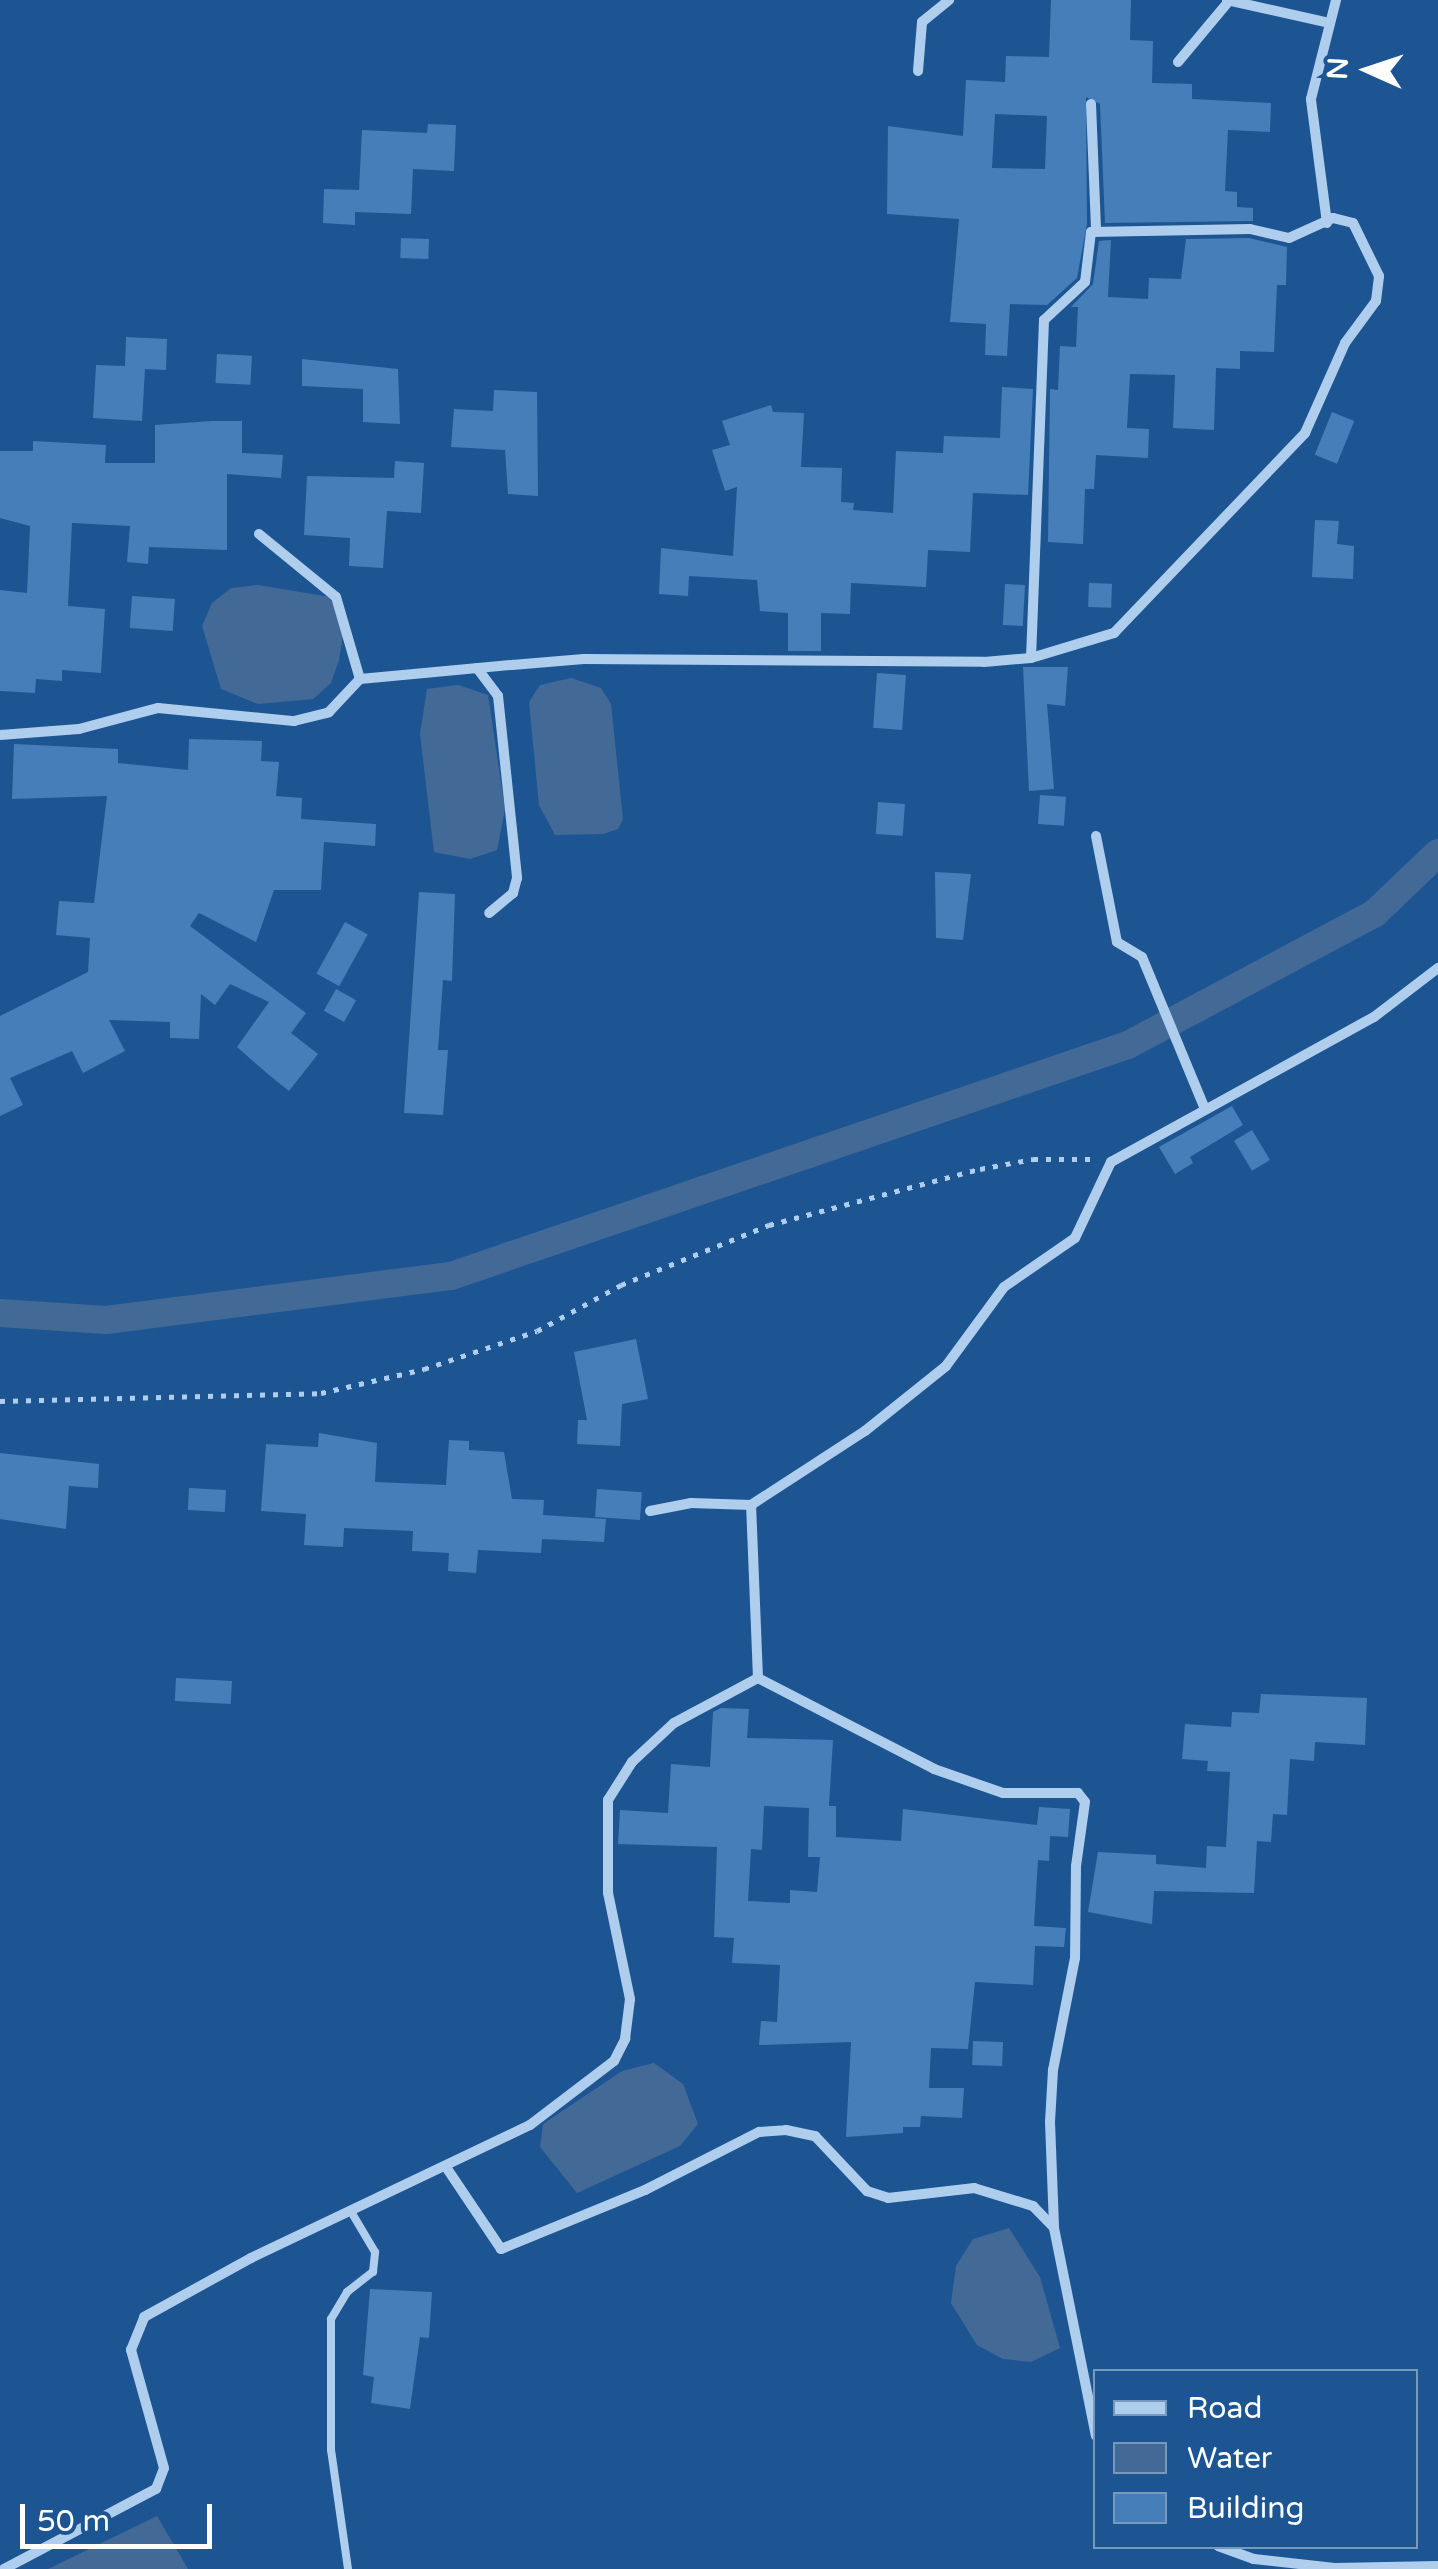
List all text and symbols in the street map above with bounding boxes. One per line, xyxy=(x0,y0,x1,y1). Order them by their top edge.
north arrow xyxy=(1318,20,1418,120)
text: N xyxy=(1320,56,1356,81)
legend xyxy=(1093,2369,1418,2549)
text: Road xyxy=(1187,2390,1262,2427)
text: Water xyxy=(1187,2440,1272,2477)
scale bar xyxy=(25,2484,218,2546)
text: Building xyxy=(1187,2490,1304,2527)
text: 50 m xyxy=(37,2503,110,2540)

